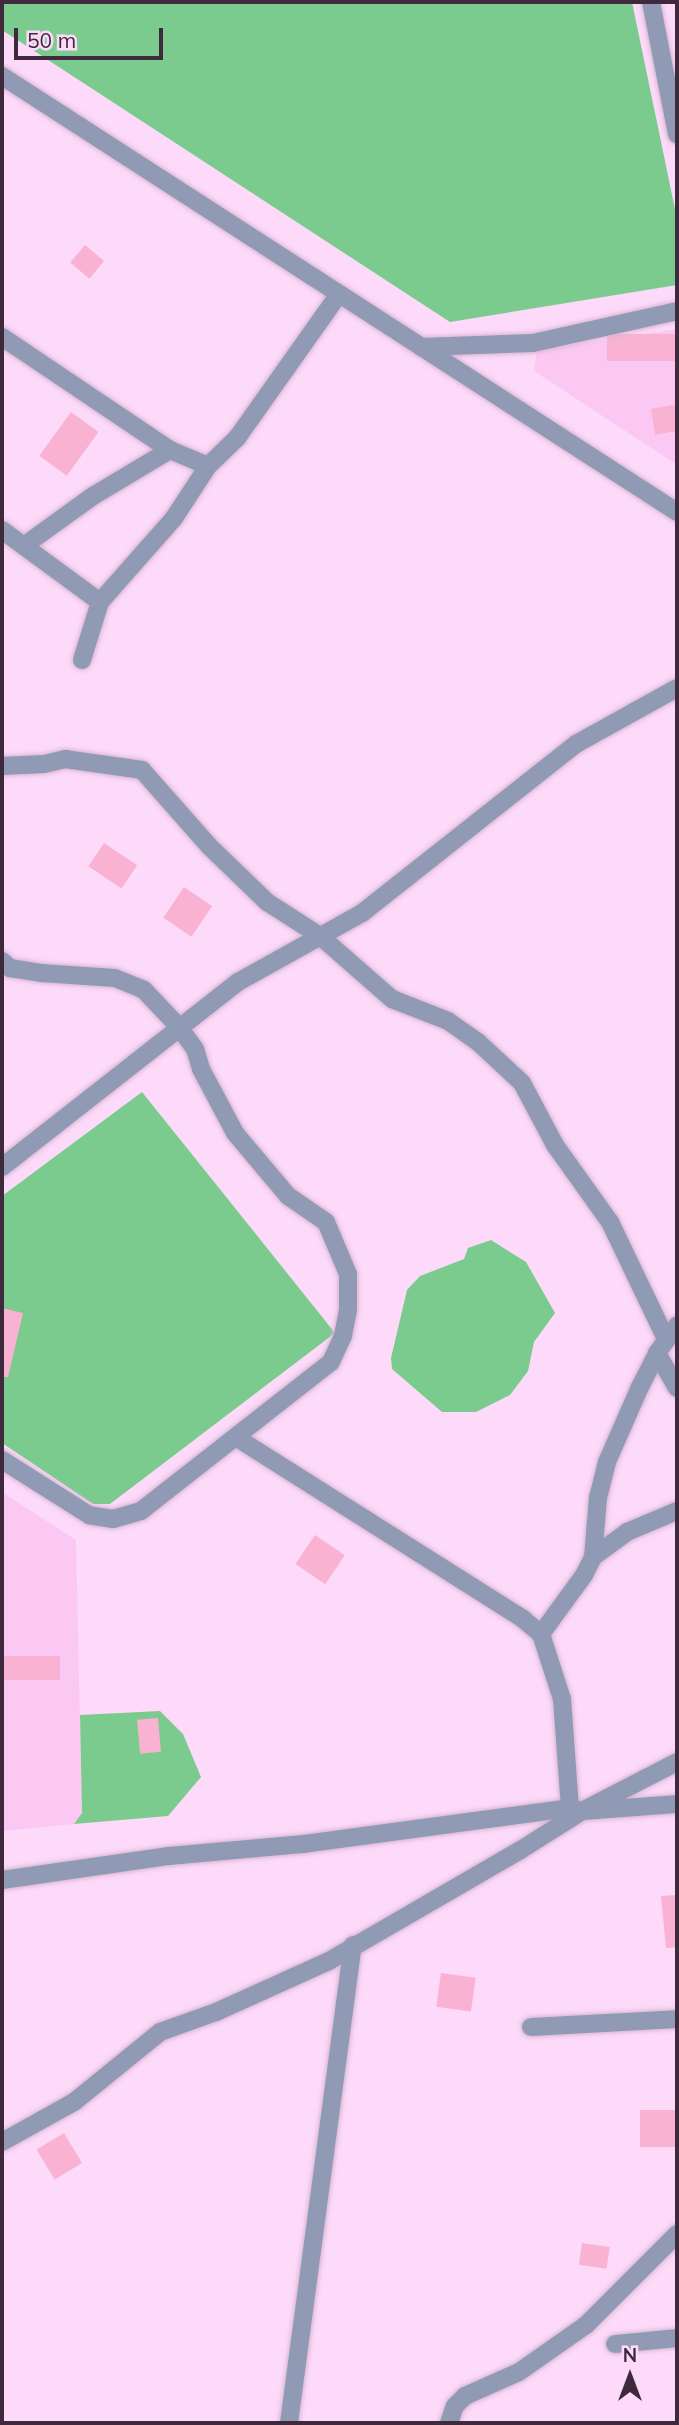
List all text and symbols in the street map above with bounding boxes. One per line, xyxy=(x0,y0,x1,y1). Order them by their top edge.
scale bar xyxy=(18,14,166,58)
text: 50 m xyxy=(27,27,76,53)
north arrow xyxy=(595,2341,665,2411)
text: N xyxy=(623,2343,637,2367)

